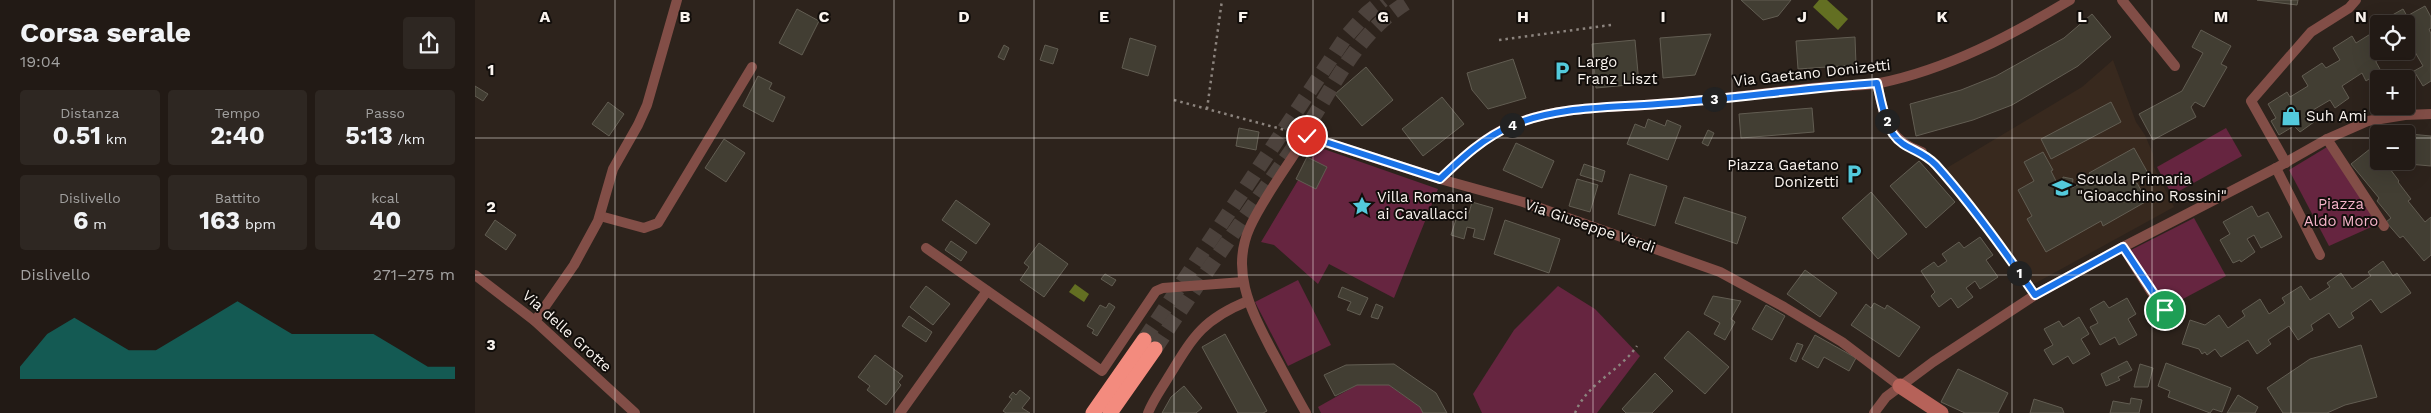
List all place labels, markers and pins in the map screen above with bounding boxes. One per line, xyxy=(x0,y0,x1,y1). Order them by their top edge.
place label: Largo Franz Liszt xyxy=(1577,53,1658,88)
parking icon: Largo Franz Liszt xyxy=(1551,60,1573,82)
pin: 3 xyxy=(1701,86,1727,112)
shop icon: Suh Ami xyxy=(2280,105,2302,127)
place label: Suh Ami xyxy=(2306,107,2367,125)
pin: 2 xyxy=(1875,108,1899,134)
pin: 4 xyxy=(1499,112,1525,138)
pin xyxy=(1286,115,1328,157)
place label: Piazza Gaetano Donizetti xyxy=(1727,156,1839,191)
parking icon: Piazza Gaetano Donizetti xyxy=(1843,163,1865,185)
place label: Scuola Primaria "Gioacchino Rossini" xyxy=(2077,170,2227,205)
school or university icon: Scuola Primaria "Gioacchino Rossini" xyxy=(2051,177,2073,199)
place label: Villa Romana ai Cavallacci xyxy=(1377,188,1473,223)
place icon: Villa Romana ai Cavallacci xyxy=(1351,195,1373,217)
pin: 1 xyxy=(2007,260,2031,286)
pin xyxy=(2144,289,2186,331)

